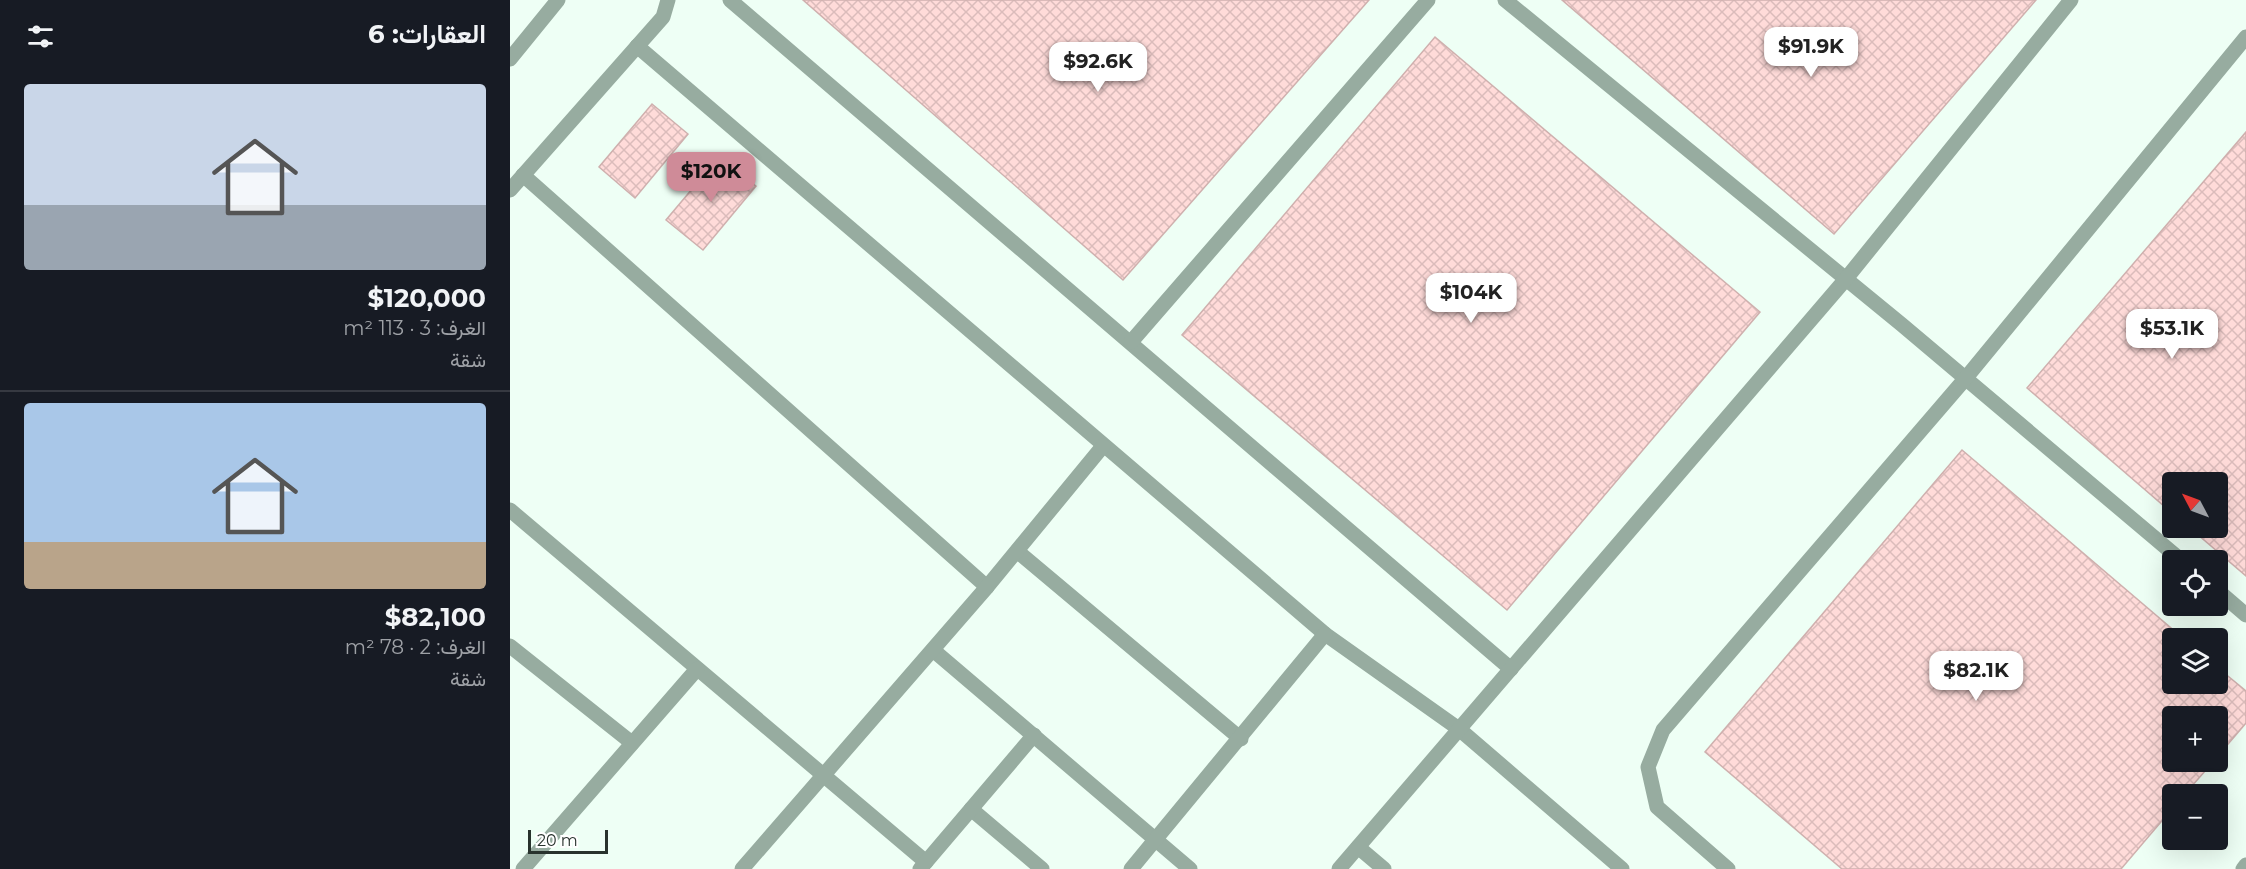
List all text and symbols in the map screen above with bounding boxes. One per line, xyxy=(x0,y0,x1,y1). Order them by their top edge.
text: العقارات: 6 xyxy=(368,18,486,50)
icon: filters xyxy=(24,20,57,53)
pin: $91.9K xyxy=(1762,27,1860,78)
text: $91.9K xyxy=(1778,34,1844,58)
pin: $92.6K xyxy=(1049,42,1147,93)
text: $92.6K xyxy=(1063,49,1133,73)
icon: home xyxy=(201,123,309,231)
pin: $120K xyxy=(669,152,753,203)
text: $120K xyxy=(681,159,741,183)
pin: $104K xyxy=(1429,273,1513,324)
text: $104K xyxy=(1440,280,1502,304)
text: $120,000 xyxy=(367,282,486,314)
pin: $53.1K xyxy=(2123,309,2221,360)
text: الغرف: 3 · 113 m² xyxy=(343,316,486,340)
text: $53.1K xyxy=(2140,316,2204,340)
text: شقة xyxy=(450,348,486,372)
icon: home xyxy=(201,442,309,550)
north arrow xyxy=(2162,472,2228,538)
map controls xyxy=(2162,472,2228,850)
button: locate xyxy=(2162,550,2228,616)
text: $82,100 xyxy=(385,601,486,633)
button: layers xyxy=(2162,628,2228,694)
text: الغرف: 2 · 78 m² xyxy=(345,635,486,659)
pin: $82.1K xyxy=(1927,651,2025,702)
text: $82.1K xyxy=(1943,658,2009,682)
text: شقة xyxy=(450,667,486,691)
button: + xyxy=(2162,706,2228,772)
button: − xyxy=(2162,784,2228,850)
scale bar xyxy=(528,827,608,854)
text: 20 m xyxy=(537,831,578,850)

